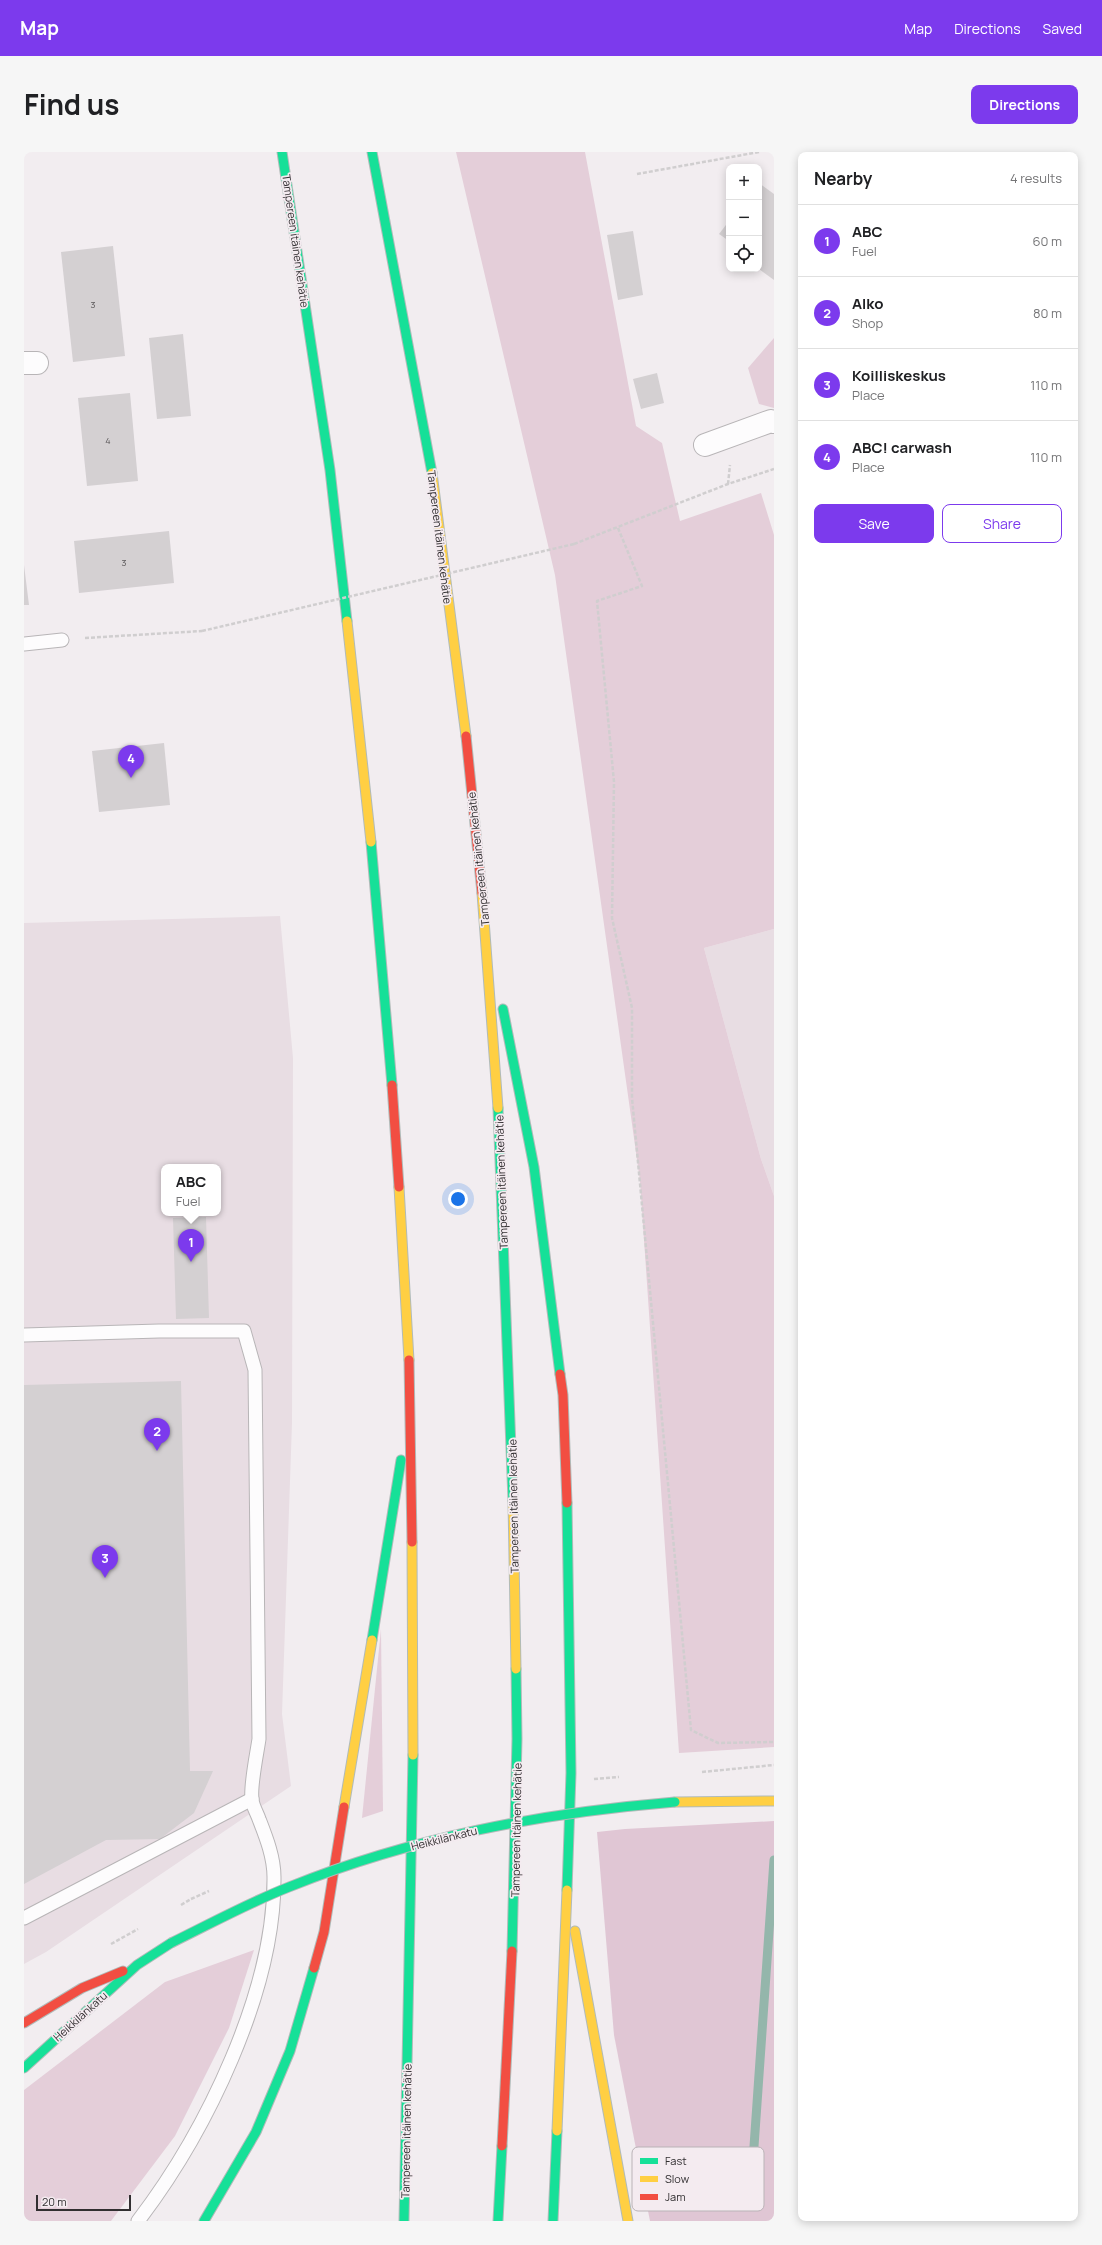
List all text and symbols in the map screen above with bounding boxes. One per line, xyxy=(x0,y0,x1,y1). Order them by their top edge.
text: Map xyxy=(20,15,59,41)
text: Map xyxy=(904,19,932,38)
text: Directions xyxy=(954,19,1021,38)
text: Saved xyxy=(1043,19,1082,38)
text: Find us xyxy=(24,85,119,123)
button: Directions xyxy=(971,85,1078,124)
map controls xyxy=(726,164,762,272)
button: + xyxy=(726,164,762,200)
text: Nearby xyxy=(814,167,872,190)
text: 4 results xyxy=(1010,169,1062,187)
street label: Tampereen itäinen kehätie xyxy=(279,173,313,309)
button: − xyxy=(726,200,762,236)
text: ABC xyxy=(852,221,883,242)
text: 1 xyxy=(824,232,830,250)
text: 60 m xyxy=(1032,232,1062,250)
button: locate xyxy=(726,236,762,272)
text: Fuel xyxy=(852,242,877,260)
text: Alko xyxy=(852,293,883,314)
house number: 3 xyxy=(91,298,96,311)
text: 2 xyxy=(823,304,831,322)
text: 80 m xyxy=(1033,304,1062,322)
text: Shop xyxy=(852,314,883,332)
text: Koilliskeskus xyxy=(852,365,946,386)
text: 3 xyxy=(823,376,831,394)
text: 110 m xyxy=(1030,376,1062,394)
text: Place xyxy=(852,386,885,404)
house number: 4 xyxy=(105,434,111,447)
text: ABC! carwash xyxy=(852,437,952,458)
text: 4 xyxy=(823,448,831,466)
text: 110 m xyxy=(1030,448,1062,466)
text: Place xyxy=(852,458,885,476)
street label: Tampereen itäinen kehätie xyxy=(424,469,456,605)
button: Save xyxy=(814,504,934,543)
button: Share xyxy=(942,504,1062,543)
house number: 3 xyxy=(122,556,127,569)
pin: 4 xyxy=(118,745,144,778)
street label: Tampereen itäinen kehätie xyxy=(463,791,492,927)
street label: Tampereen itäinen kehätie xyxy=(491,1114,511,1249)
popup xyxy=(161,1164,221,1216)
text: ABC xyxy=(176,1171,206,1192)
your location xyxy=(448,1189,468,1209)
text: Fuel xyxy=(176,1192,201,1210)
pin: 1 xyxy=(178,1229,204,1262)
pin: 2 xyxy=(144,1418,170,1451)
street label: Tampereen itäinen kehätie xyxy=(504,1438,522,1573)
pin: 3 xyxy=(92,1545,118,1578)
street label: Tampereen itäinen kehätie xyxy=(507,1762,525,1897)
street label: Heikkilänkatu xyxy=(409,1823,479,1853)
street label: Heikkilänkatu xyxy=(50,1988,110,2044)
street label: Tampereen itäinen kehätie xyxy=(397,2063,415,2198)
legend xyxy=(632,2147,764,2211)
text: Fast xyxy=(665,2153,687,2168)
text: Slow xyxy=(665,2171,690,2186)
text: Jam xyxy=(665,2189,686,2204)
scale bar xyxy=(36,2193,131,2212)
text: 20 m xyxy=(42,2194,67,2209)

